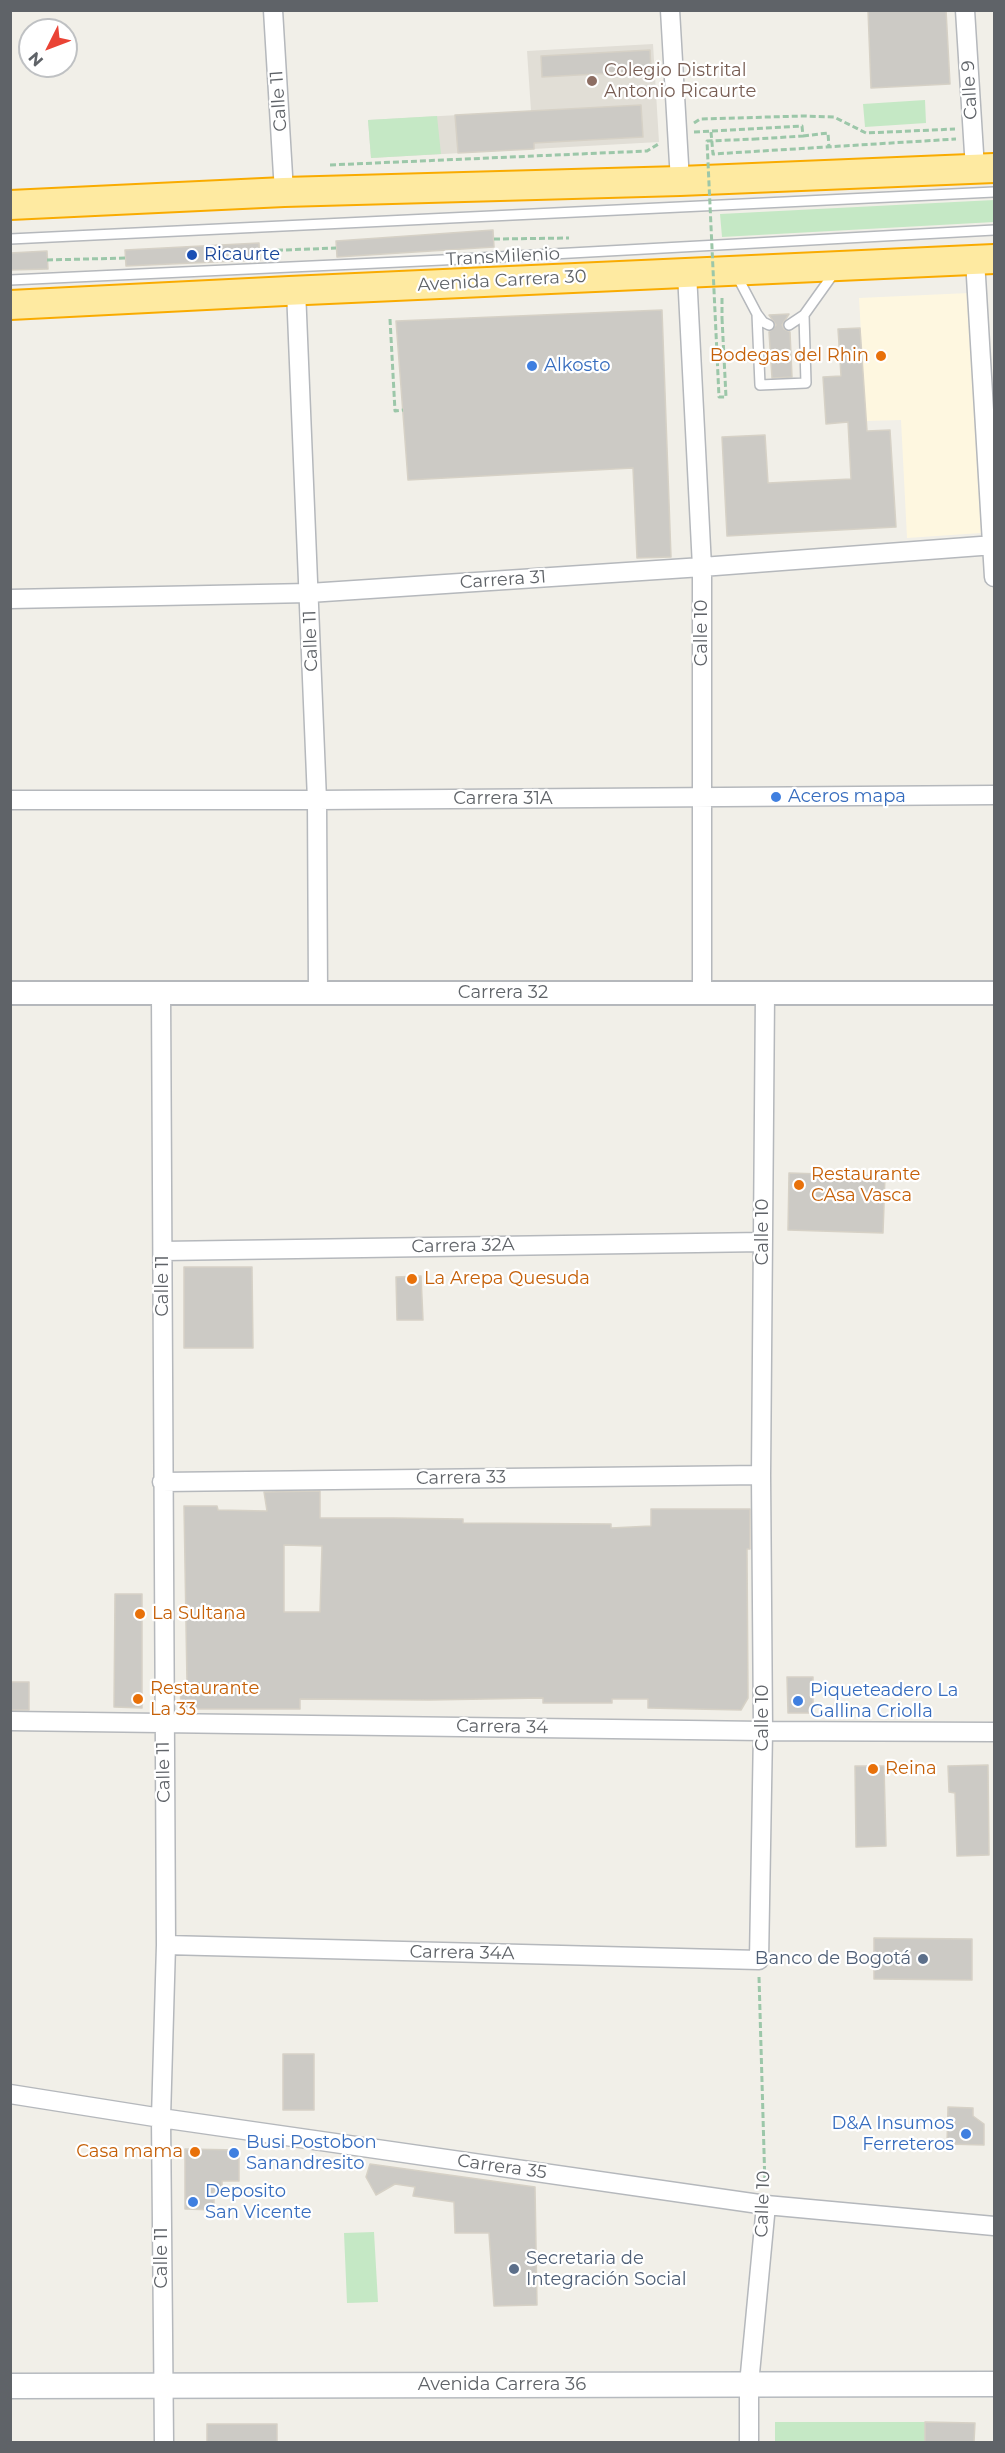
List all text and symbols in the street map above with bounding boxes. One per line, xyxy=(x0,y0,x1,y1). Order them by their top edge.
north arrow xyxy=(18,18,78,78)
text: N xyxy=(24,48,47,70)
place label: Colegio Distrital Antonio Ricaurte xyxy=(604,60,756,103)
street label: Calle 9 xyxy=(958,60,982,120)
street label: Calle 11 xyxy=(266,70,292,132)
marker: Colegio Distrital Antonio Ricaurte xyxy=(585,74,599,88)
street label: TransMilenio xyxy=(445,243,561,271)
place label: Ricaurte xyxy=(204,244,280,266)
marker: Ricaurte xyxy=(185,248,199,262)
street label: Avenida Carrera 30 xyxy=(417,266,587,296)
place label: Bodegas del Rhin xyxy=(710,345,869,367)
marker: Bodegas del Rhin xyxy=(874,349,888,363)
place label: Alkosto xyxy=(544,355,610,377)
marker: Alkosto xyxy=(525,359,539,373)
street label: Carrera 31 xyxy=(459,566,547,594)
street label: Calle 10 xyxy=(691,600,713,666)
street label: Calle 11 xyxy=(299,610,323,672)
place label: Aceros mapa xyxy=(788,786,906,808)
street label: Carrera 31A xyxy=(453,788,553,810)
marker: Aceros mapa xyxy=(769,790,783,804)
street label: Carrera 32 xyxy=(458,982,548,1004)
place label: Restaurante CAsa Vasca xyxy=(811,1164,920,1206)
marker: Restaurante CAsa Vasca xyxy=(792,1178,806,1192)
street label: Calle 10 xyxy=(752,1199,774,1265)
street label: Carrera 32A xyxy=(411,1234,515,1258)
street label: Calle 11 xyxy=(152,1255,174,1317)
place label: La Arepa Quesuda xyxy=(424,1268,590,1290)
marker: La Arepa Quesuda xyxy=(405,1272,419,1286)
street label: Carrera 33 xyxy=(416,1466,506,1490)
place label: La Sultana xyxy=(152,1603,246,1625)
marker: La Sultana xyxy=(133,1607,147,1621)
place label: Restaurante La 33 xyxy=(150,1678,259,1720)
place label: Piqueteadero La Gallina Criolla xyxy=(810,1680,958,1722)
street label: Calle 10 xyxy=(752,1685,774,1751)
marker: Restaurante La 33 xyxy=(131,1692,145,1706)
marker: Piqueteadero La Gallina Criolla xyxy=(791,1694,805,1708)
street label: Carrera 34 xyxy=(456,1715,548,1739)
street label: Calle 11 xyxy=(153,1741,175,1803)
place label: Reina xyxy=(885,1758,937,1780)
marker: Reina xyxy=(866,1762,880,1776)
street label: Carrera 34A xyxy=(409,1941,515,1965)
place label: Banco de Bogotá xyxy=(755,1948,911,1970)
marker: Banco de Bogotá xyxy=(916,1952,930,1966)
place label: D&A Insumos Ferreteros xyxy=(832,2113,954,2156)
marker: D&A Insumos Ferreteros xyxy=(959,2127,973,2141)
place label: Busi Postobon Sanandresito xyxy=(246,2132,377,2174)
place label: Casa mama xyxy=(76,2141,183,2163)
marker: Casa mama xyxy=(188,2145,202,2159)
marker: Busi Postobon Sanandresito xyxy=(227,2146,241,2160)
street label: Carrera 35 xyxy=(456,2150,548,2184)
street label: Calle 10 xyxy=(751,2170,775,2238)
place label: Deposito San Vicente xyxy=(205,2181,312,2224)
marker: Deposito San Vicente xyxy=(186,2195,200,2209)
street label: Calle 11 xyxy=(151,2227,173,2289)
place label: Secretaria de Integración Social xyxy=(526,2248,687,2290)
marker: Secretaria de Integración Social xyxy=(507,2262,521,2276)
street label: Avenida Carrera 36 xyxy=(418,2374,586,2396)

